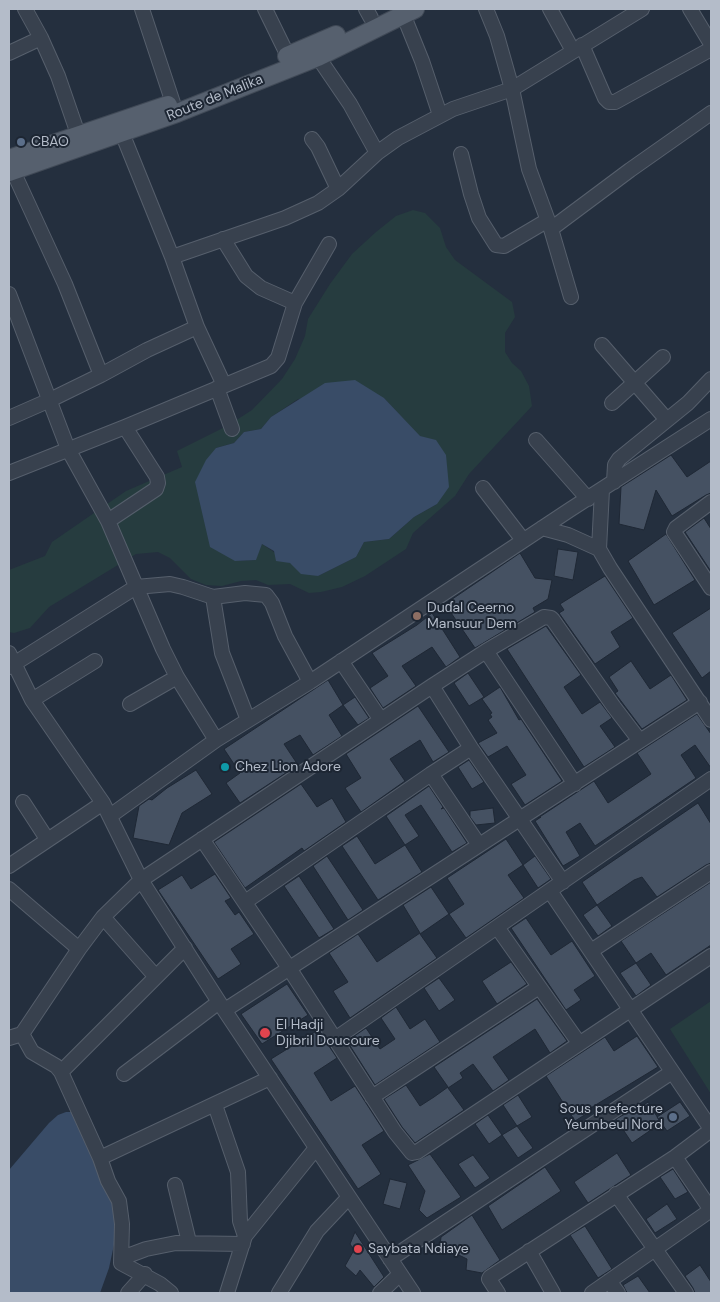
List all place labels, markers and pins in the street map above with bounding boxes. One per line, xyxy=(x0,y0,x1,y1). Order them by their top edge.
place label: CBAO xyxy=(31,134,69,150)
marker: CBAO xyxy=(15,136,27,148)
place label: Duɗal Ceerno Mansuur Dem xyxy=(427,600,516,632)
marker: Duɗal Ceerno Mansuur Dem xyxy=(411,610,423,622)
place label: Chez Lion Adore xyxy=(235,759,341,775)
marker: Chez Lion Adore xyxy=(219,761,231,773)
place label: El Hadji Djibril Doucoure xyxy=(276,1017,380,1050)
marker: El Hadji Djibril Doucoure xyxy=(258,1026,272,1040)
place label: Sous prefecture Yeumbeul Nord xyxy=(560,1101,663,1134)
marker: Sous prefecture Yeumbeul Nord xyxy=(667,1111,679,1123)
place label: Saybata Ndiaye xyxy=(368,1241,469,1257)
marker: Saybata Ndiaye xyxy=(352,1243,364,1255)

